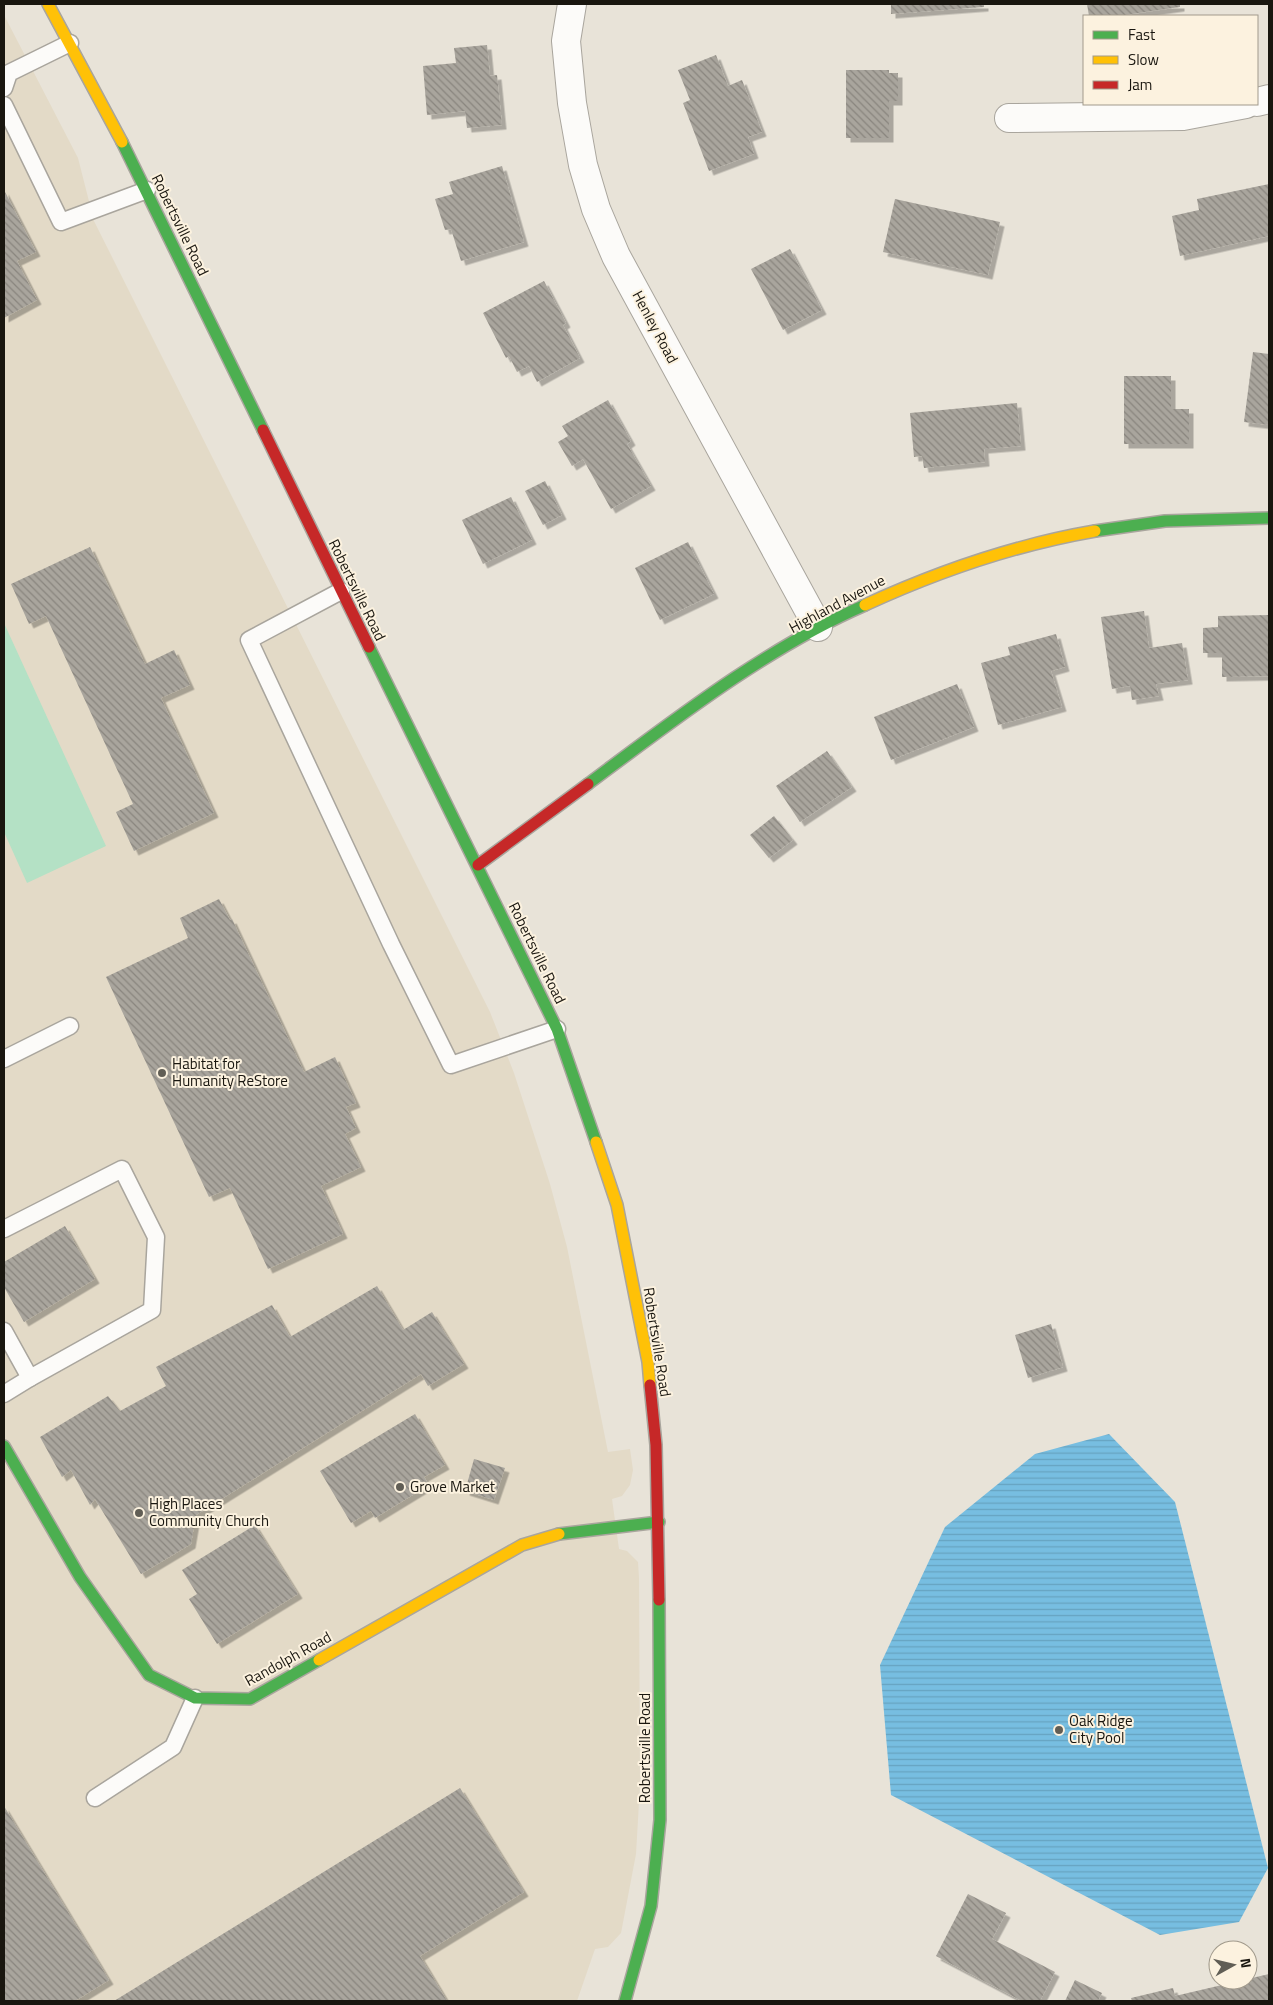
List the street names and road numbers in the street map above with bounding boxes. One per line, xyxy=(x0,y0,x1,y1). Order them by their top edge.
street label: Robertsville Road xyxy=(146,170,215,280)
street label: Henley Road xyxy=(627,286,684,367)
street label: Robertsville Road xyxy=(323,535,392,645)
street label: Highland Avenue xyxy=(784,568,889,639)
street label: Robertsville Road xyxy=(503,898,572,1008)
street label: Robertsville Road xyxy=(637,1285,678,1398)
street label: Randolph Road xyxy=(240,1625,335,1692)
street label: Robertsville Road xyxy=(633,1693,656,1803)

